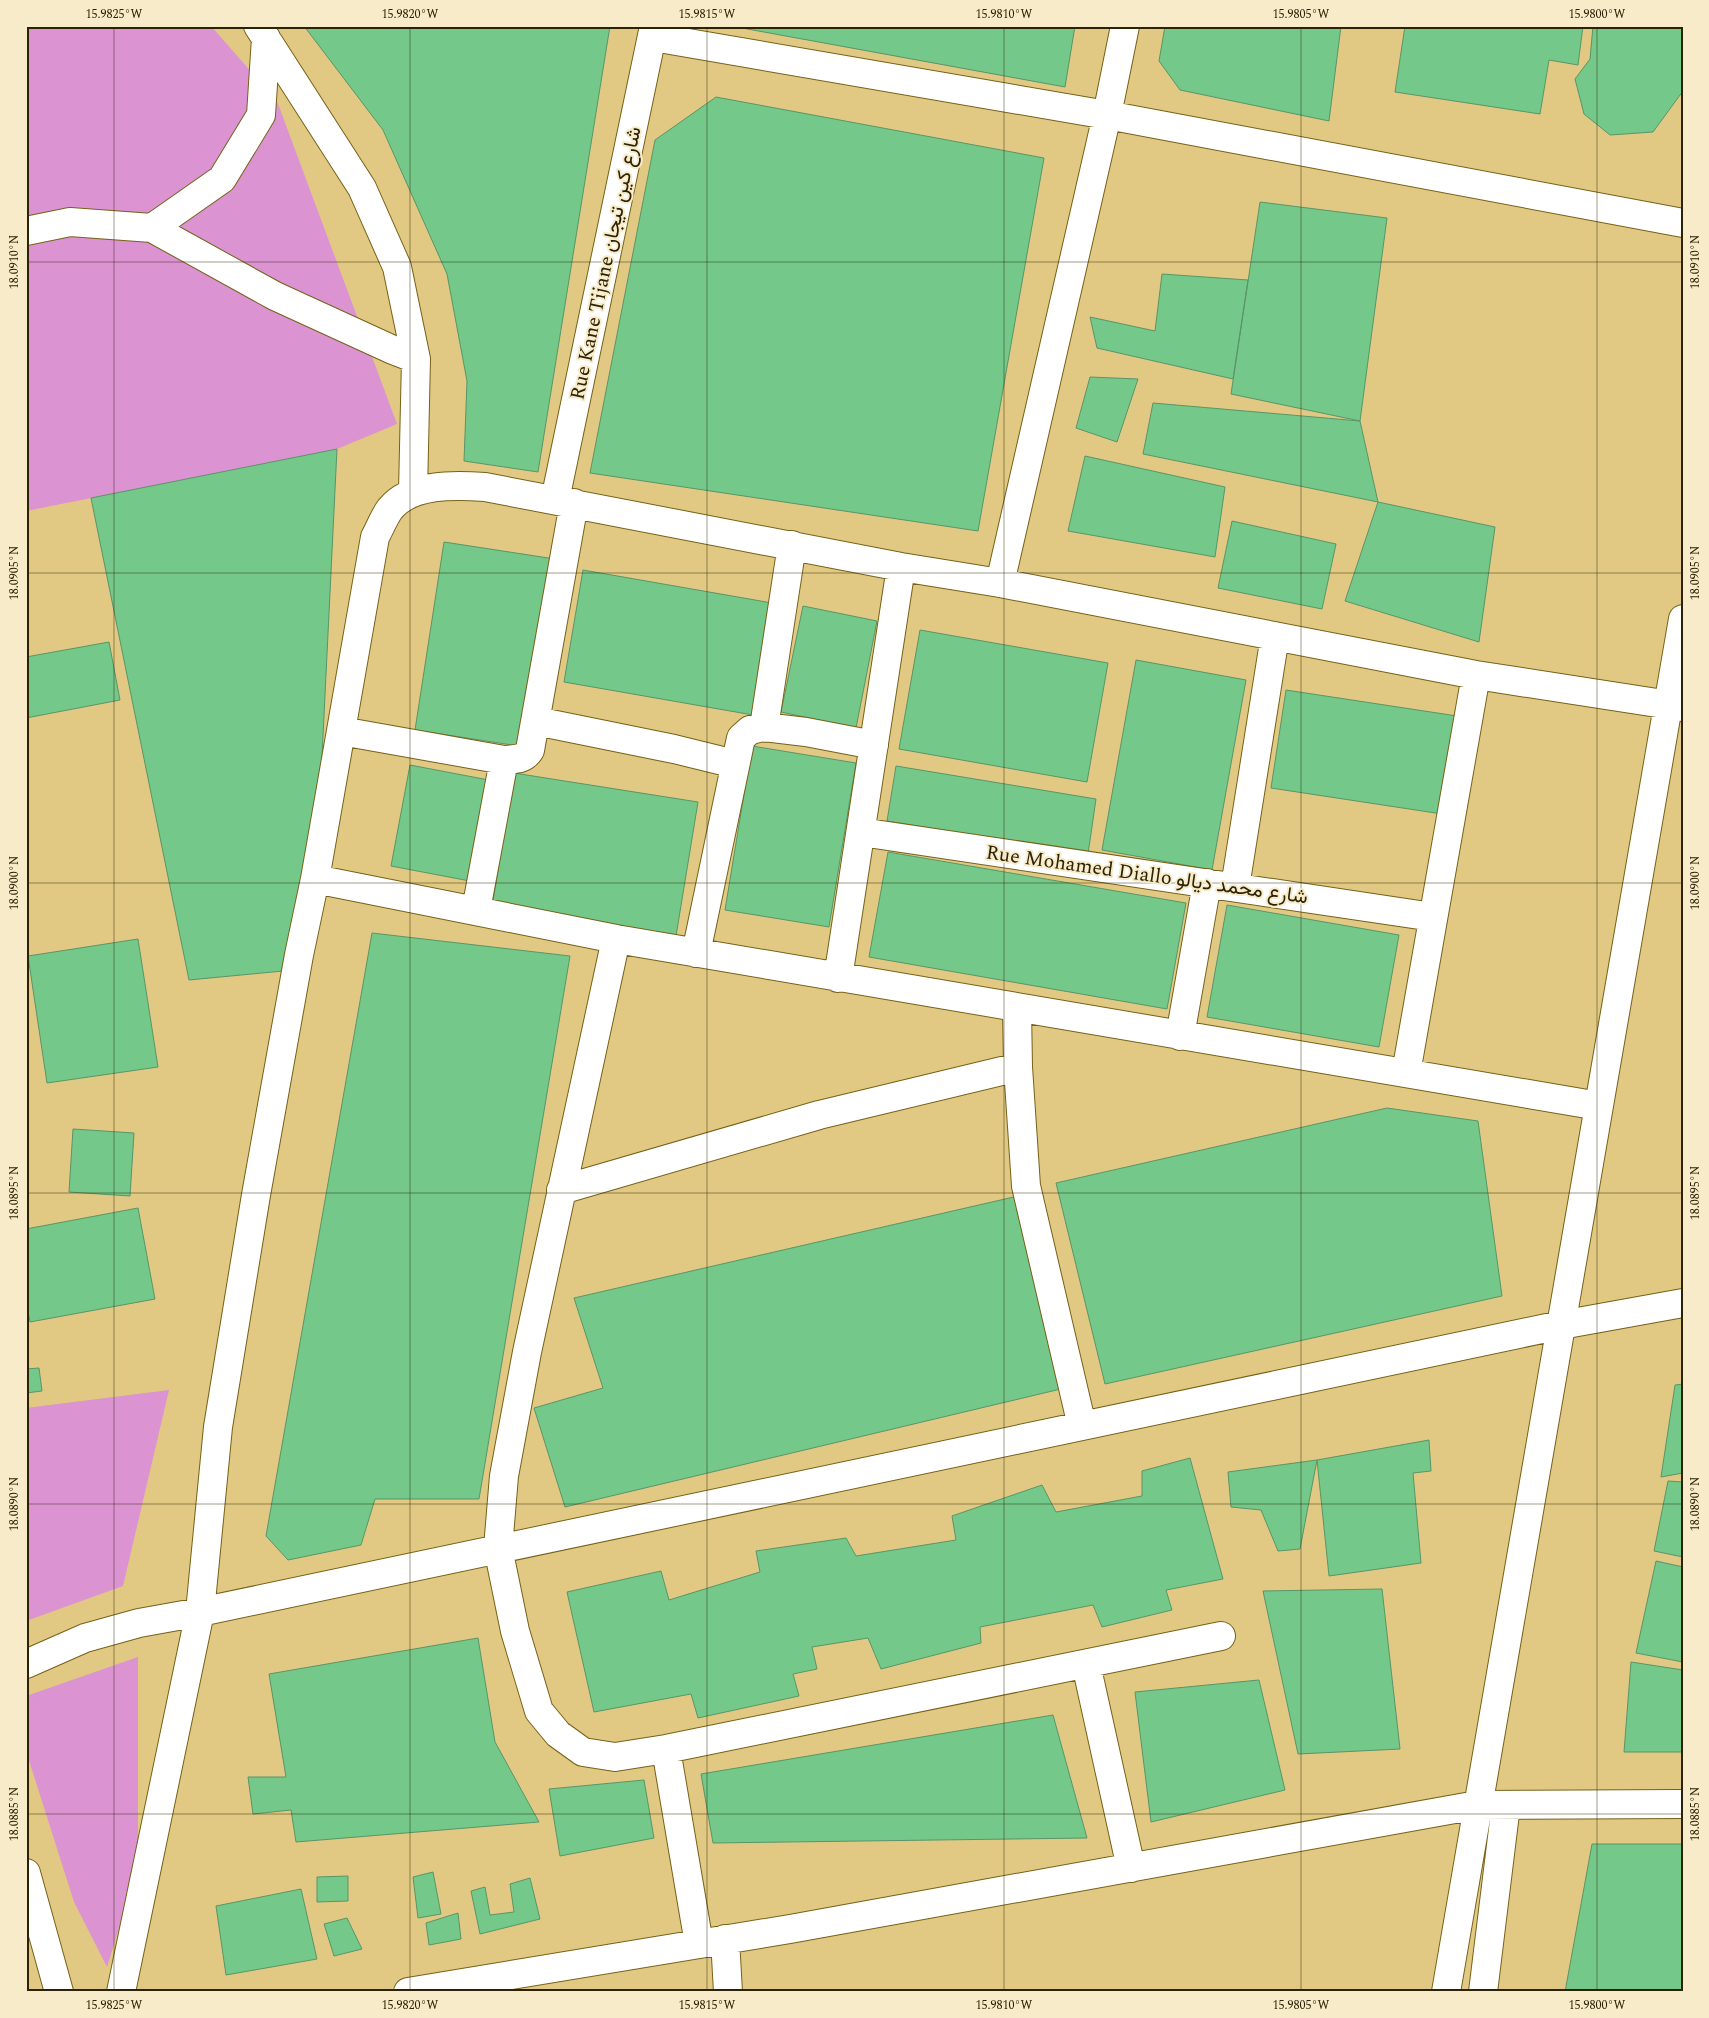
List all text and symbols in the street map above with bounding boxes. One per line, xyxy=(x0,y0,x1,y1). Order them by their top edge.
text: 15.9825°W xyxy=(86,5,143,24)
text: 15.9820°W xyxy=(382,5,439,24)
text: 15.9815°W xyxy=(679,5,736,24)
text: 15.9810°W xyxy=(976,5,1033,24)
text: 15.9805°W xyxy=(1273,5,1330,24)
text: 15.9800°W xyxy=(1569,5,1626,24)
street label: Rue Kane Tijane شارع كين تيجان xyxy=(562,124,650,403)
text: 18.0910°N xyxy=(5,235,24,289)
text: 18.0910°N xyxy=(1686,235,1705,289)
text: 18.0905°N xyxy=(5,546,24,600)
text: 18.0905°N xyxy=(1686,546,1705,600)
street label: Rue Mohamed Diallo شارع محمد ديالو xyxy=(984,838,1310,912)
text: 18.0900°N xyxy=(5,856,24,910)
text: 18.0900°N xyxy=(1686,856,1705,910)
text: 18.0895°N xyxy=(5,1166,24,1220)
text: 18.0895°N xyxy=(1686,1166,1705,1220)
text: 18.0890°N xyxy=(5,1477,24,1531)
text: 18.0890°N xyxy=(1686,1477,1705,1531)
text: 18.0885°N xyxy=(5,1787,24,1841)
text: 18.0885°N xyxy=(1686,1787,1705,1841)
text: 15.9825°W xyxy=(86,1996,143,2015)
text: 15.9820°W xyxy=(382,1996,439,2015)
text: 15.9815°W xyxy=(679,1996,736,2015)
text: 15.9810°W xyxy=(976,1996,1033,2015)
text: 15.9805°W xyxy=(1273,1996,1330,2015)
text: 15.9800°W xyxy=(1569,1996,1626,2015)

